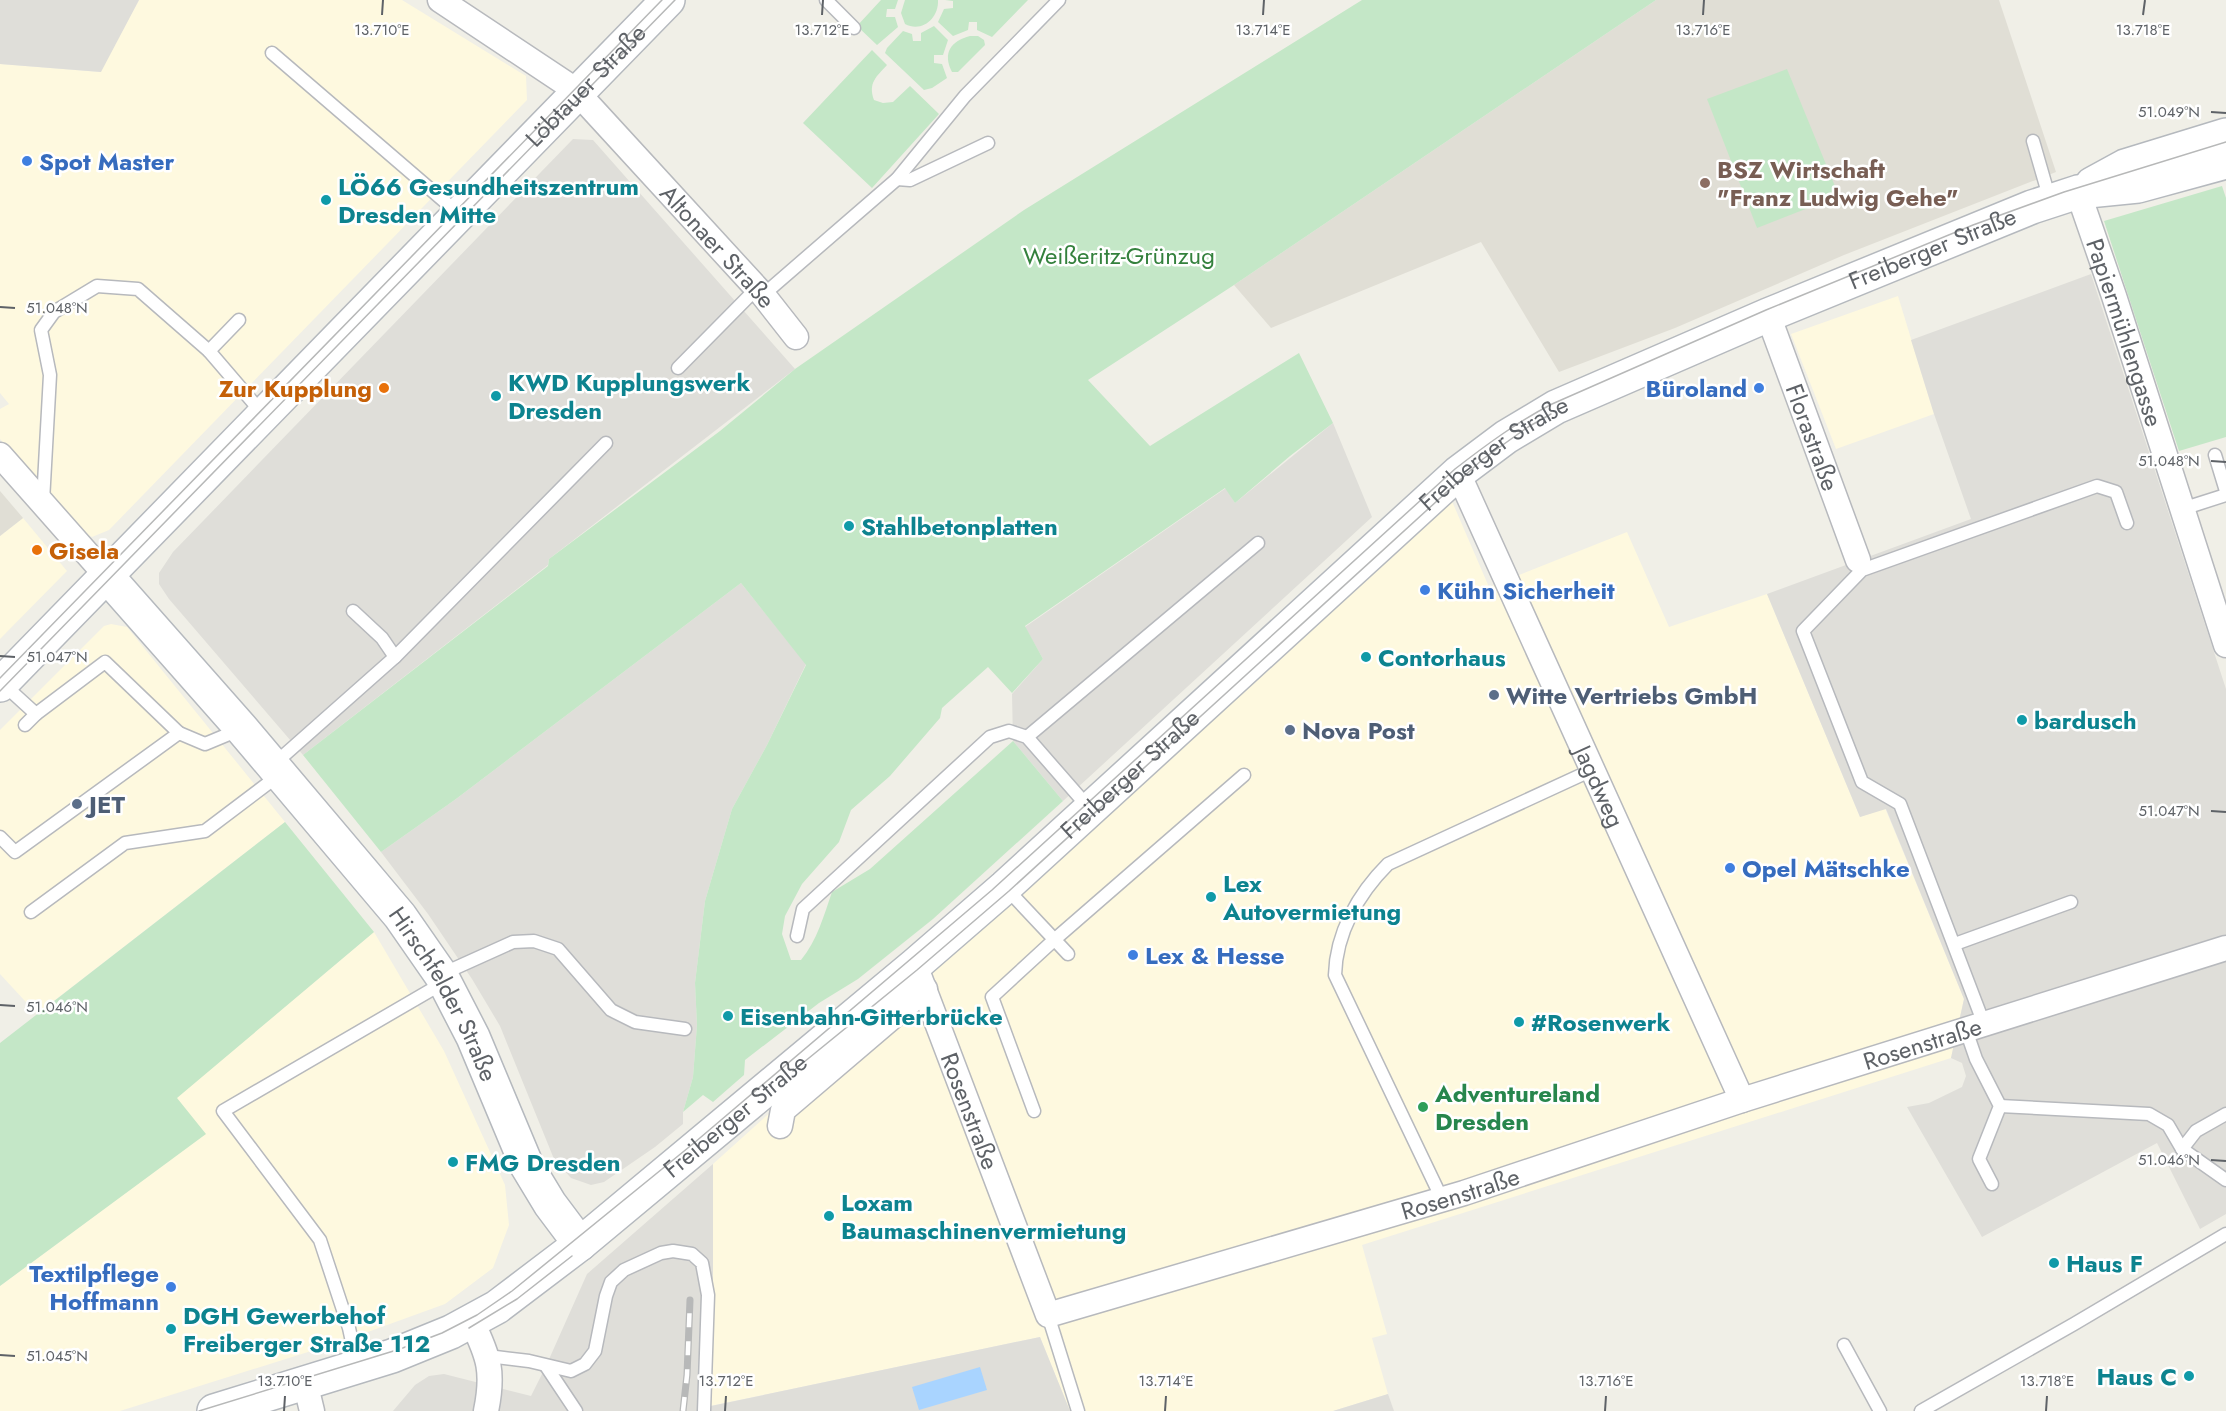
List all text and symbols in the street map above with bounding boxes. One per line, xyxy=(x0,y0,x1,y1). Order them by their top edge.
street label: Löbtauer Straße xyxy=(517,16,653,155)
text: 13.710°E xyxy=(354,19,410,41)
text: 13.712°E xyxy=(795,19,849,41)
text: 13.714°E xyxy=(1235,19,1291,41)
text: 13.716°E xyxy=(1676,19,1730,41)
text: 13.718°E xyxy=(2116,19,2170,41)
text: 51.049°N xyxy=(2138,101,2200,123)
place label: Spot Master xyxy=(39,144,174,179)
place label: BSZ Wirtschaft "Franz Ludwig Gehe" xyxy=(1717,152,1959,215)
marker: Spot Master xyxy=(20,154,34,168)
place label: LÖ66 Gesundheitszentrum Dresden Mitte xyxy=(338,169,639,232)
street label: Altonaer Straße xyxy=(652,176,784,315)
marker: BSZ Wirtschaft "Franz Ludwig Gehe" xyxy=(1698,176,1712,190)
marker: LÖ66 Gesundheitszentrum Dresden Mitte xyxy=(319,193,333,207)
street label: Freiberger Straße xyxy=(1843,198,2021,298)
street label: Papiermühlengasse xyxy=(2078,234,2172,431)
park label: Weißeritz-Grünzug xyxy=(1023,238,1215,273)
text: 51.048°N xyxy=(26,297,88,319)
place label: KWD Kupplungswerk Dresden xyxy=(508,365,750,428)
place label: Zur Kupplung xyxy=(219,371,372,406)
place label: Büroland xyxy=(1646,371,1747,406)
street label: Florastraße xyxy=(1777,379,1848,495)
marker: Zur Kupplung xyxy=(377,381,391,395)
marker: Büroland xyxy=(1752,381,1766,395)
street label: Freiberger Straße xyxy=(1411,386,1573,519)
marker: KWD Kupplungswerk Dresden xyxy=(489,389,503,403)
text: 51.048°N xyxy=(2138,450,2200,472)
place label: Stahlbetonplatten xyxy=(861,509,1058,544)
marker: Stahlbetonplatten xyxy=(842,519,856,533)
place label: Gisela xyxy=(49,533,119,568)
marker: Gisela xyxy=(30,543,44,557)
place label: Kühn Sicherheit xyxy=(1437,573,1615,608)
marker: Kühn Sicherheit xyxy=(1418,583,1432,597)
place label: Contorhaus xyxy=(1378,640,1506,675)
text: 51.047°N xyxy=(26,646,88,668)
marker: Contorhaus xyxy=(1359,650,1373,664)
place label: Witte Vertriebs GmbH xyxy=(1506,678,1757,713)
marker: Witte Vertriebs GmbH xyxy=(1487,688,1501,702)
street label: Freiberger Straße xyxy=(1052,700,1207,846)
place label: bardusch xyxy=(2034,703,2137,738)
place label: Nova Post xyxy=(1302,713,1415,748)
marker: bardusch xyxy=(2015,713,2029,727)
marker: Nova Post xyxy=(1283,723,1297,737)
street label: Jagdweg xyxy=(1565,737,1634,833)
place label: JET xyxy=(85,787,125,822)
marker: JET xyxy=(70,797,84,811)
text: 51.047°N xyxy=(2138,800,2200,822)
place label: Opel Mätschke xyxy=(1742,851,1910,886)
marker: Opel Mätschke xyxy=(1723,861,1737,875)
place label: Lex Autovermietung xyxy=(1222,866,1401,929)
marker: Lex Autovermietung xyxy=(1204,890,1218,904)
street label: Hirschfelder Straße xyxy=(381,899,507,1086)
place label: Lex & Hesse xyxy=(1145,938,1285,973)
marker: Lex & Hesse xyxy=(1126,948,1140,962)
text: 51.046°N xyxy=(26,996,88,1018)
place label: Eisenbahn-Gitterbrücke xyxy=(740,999,1003,1034)
place label: #Rosenwerk xyxy=(1531,1005,1671,1040)
street label: Rosenstraße xyxy=(1859,1008,1986,1078)
marker: Eisenbahn-Gitterbrücke xyxy=(721,1009,735,1023)
marker: #Rosenwerk xyxy=(1512,1015,1526,1029)
street label: Freiberger Straße xyxy=(655,1045,814,1186)
street label: Rosenstraße xyxy=(932,1047,1009,1174)
place label: Adventureland Dresden xyxy=(1434,1076,1600,1139)
marker: Adventureland Dresden xyxy=(1416,1100,1430,1114)
place label: FMG Dresden xyxy=(465,1145,621,1180)
text: 51.046°N xyxy=(2138,1149,2200,1171)
marker: FMG Dresden xyxy=(446,1155,460,1169)
street label: Rosenstraße xyxy=(1397,1158,1524,1228)
place label: Loxam Baumaschinenvermietung xyxy=(841,1185,1126,1248)
marker: Loxam Baumaschinenvermietung xyxy=(822,1209,836,1223)
place label: Haus F xyxy=(2066,1246,2143,1281)
place label: Textilpflege Hoffmann xyxy=(29,1256,159,1319)
marker: Haus F xyxy=(2047,1256,2061,1270)
marker: Textilpflege Hoffmann xyxy=(164,1280,178,1294)
place label: DGH Gewerbehof Freiberger Straße 112 xyxy=(183,1298,430,1361)
marker: DGH Gewerbehof Freiberger Straße 112 xyxy=(164,1322,178,1336)
text: 51.045°N xyxy=(26,1345,88,1367)
place label: Haus C xyxy=(2096,1359,2177,1394)
marker: Haus C xyxy=(2182,1369,2196,1383)
text: 13.710°E xyxy=(257,1370,313,1392)
text: 13.712°E xyxy=(699,1370,753,1392)
text: 13.714°E xyxy=(1138,1370,1194,1392)
text: 13.716°E xyxy=(1579,1370,1633,1392)
text: 13.718°E xyxy=(2020,1370,2074,1392)

